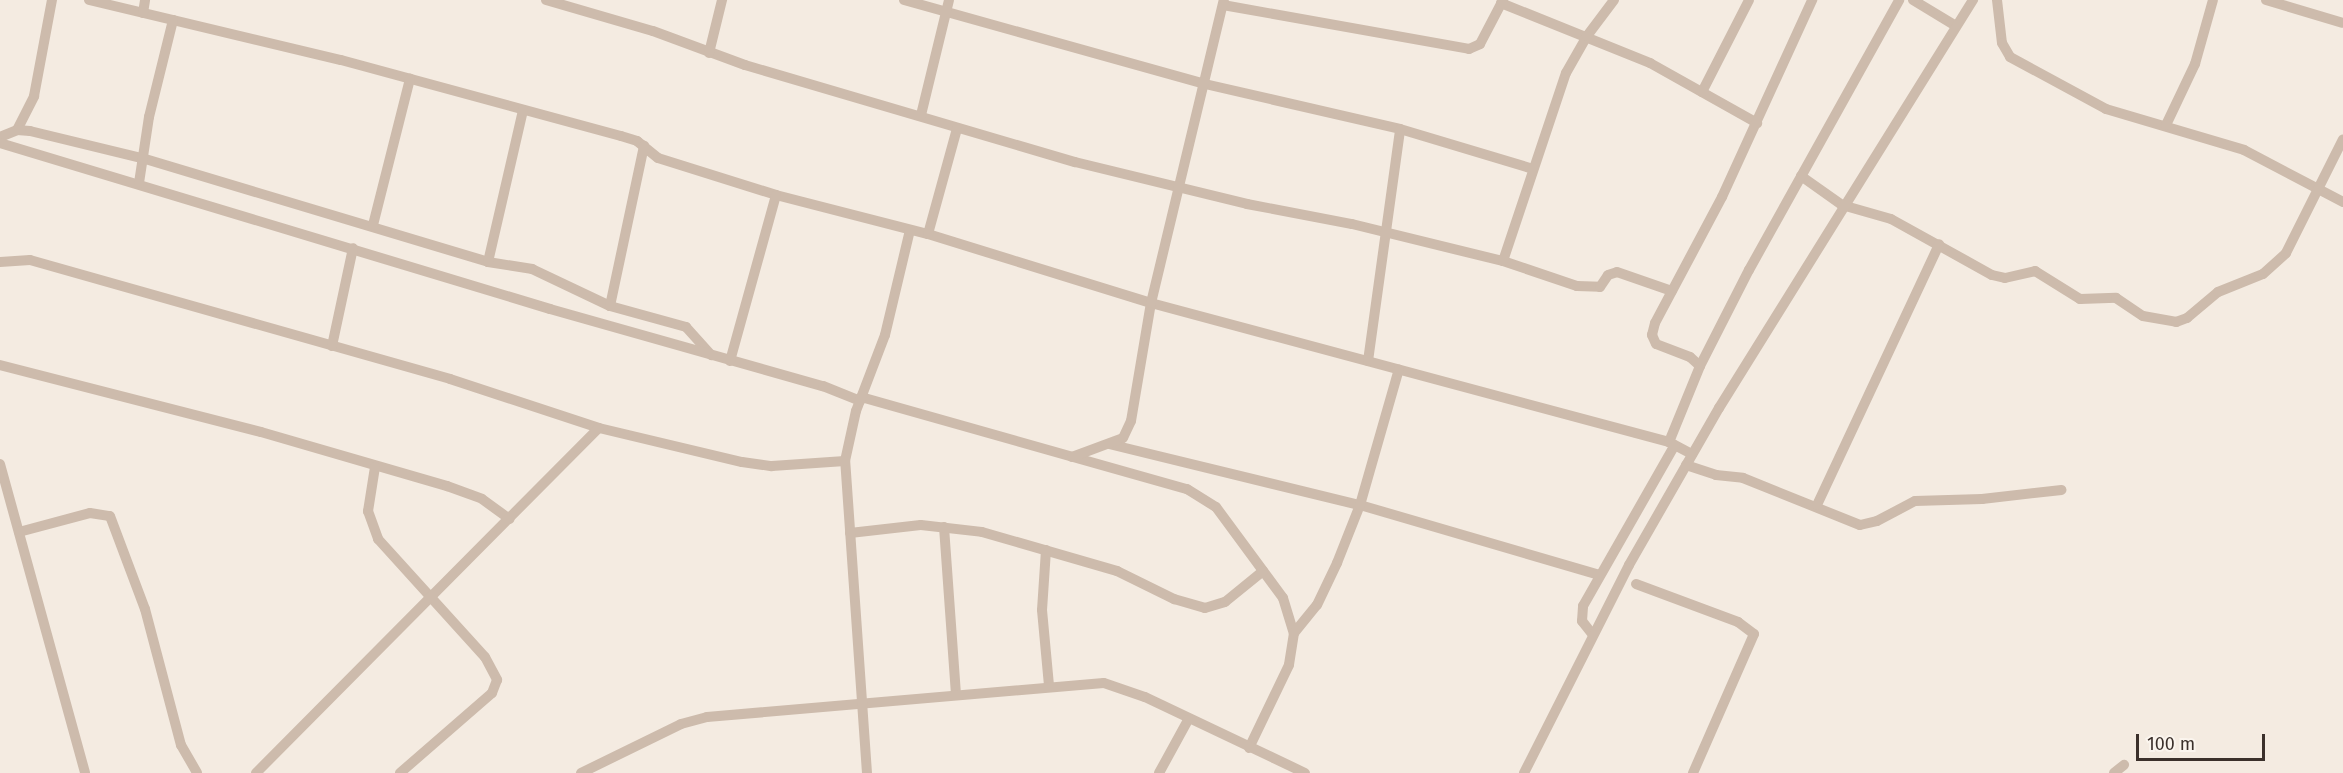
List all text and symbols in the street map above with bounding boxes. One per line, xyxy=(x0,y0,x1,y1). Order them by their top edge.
scale bar xyxy=(2139,722,2268,760)
text: 100 m xyxy=(2147,733,2195,755)

